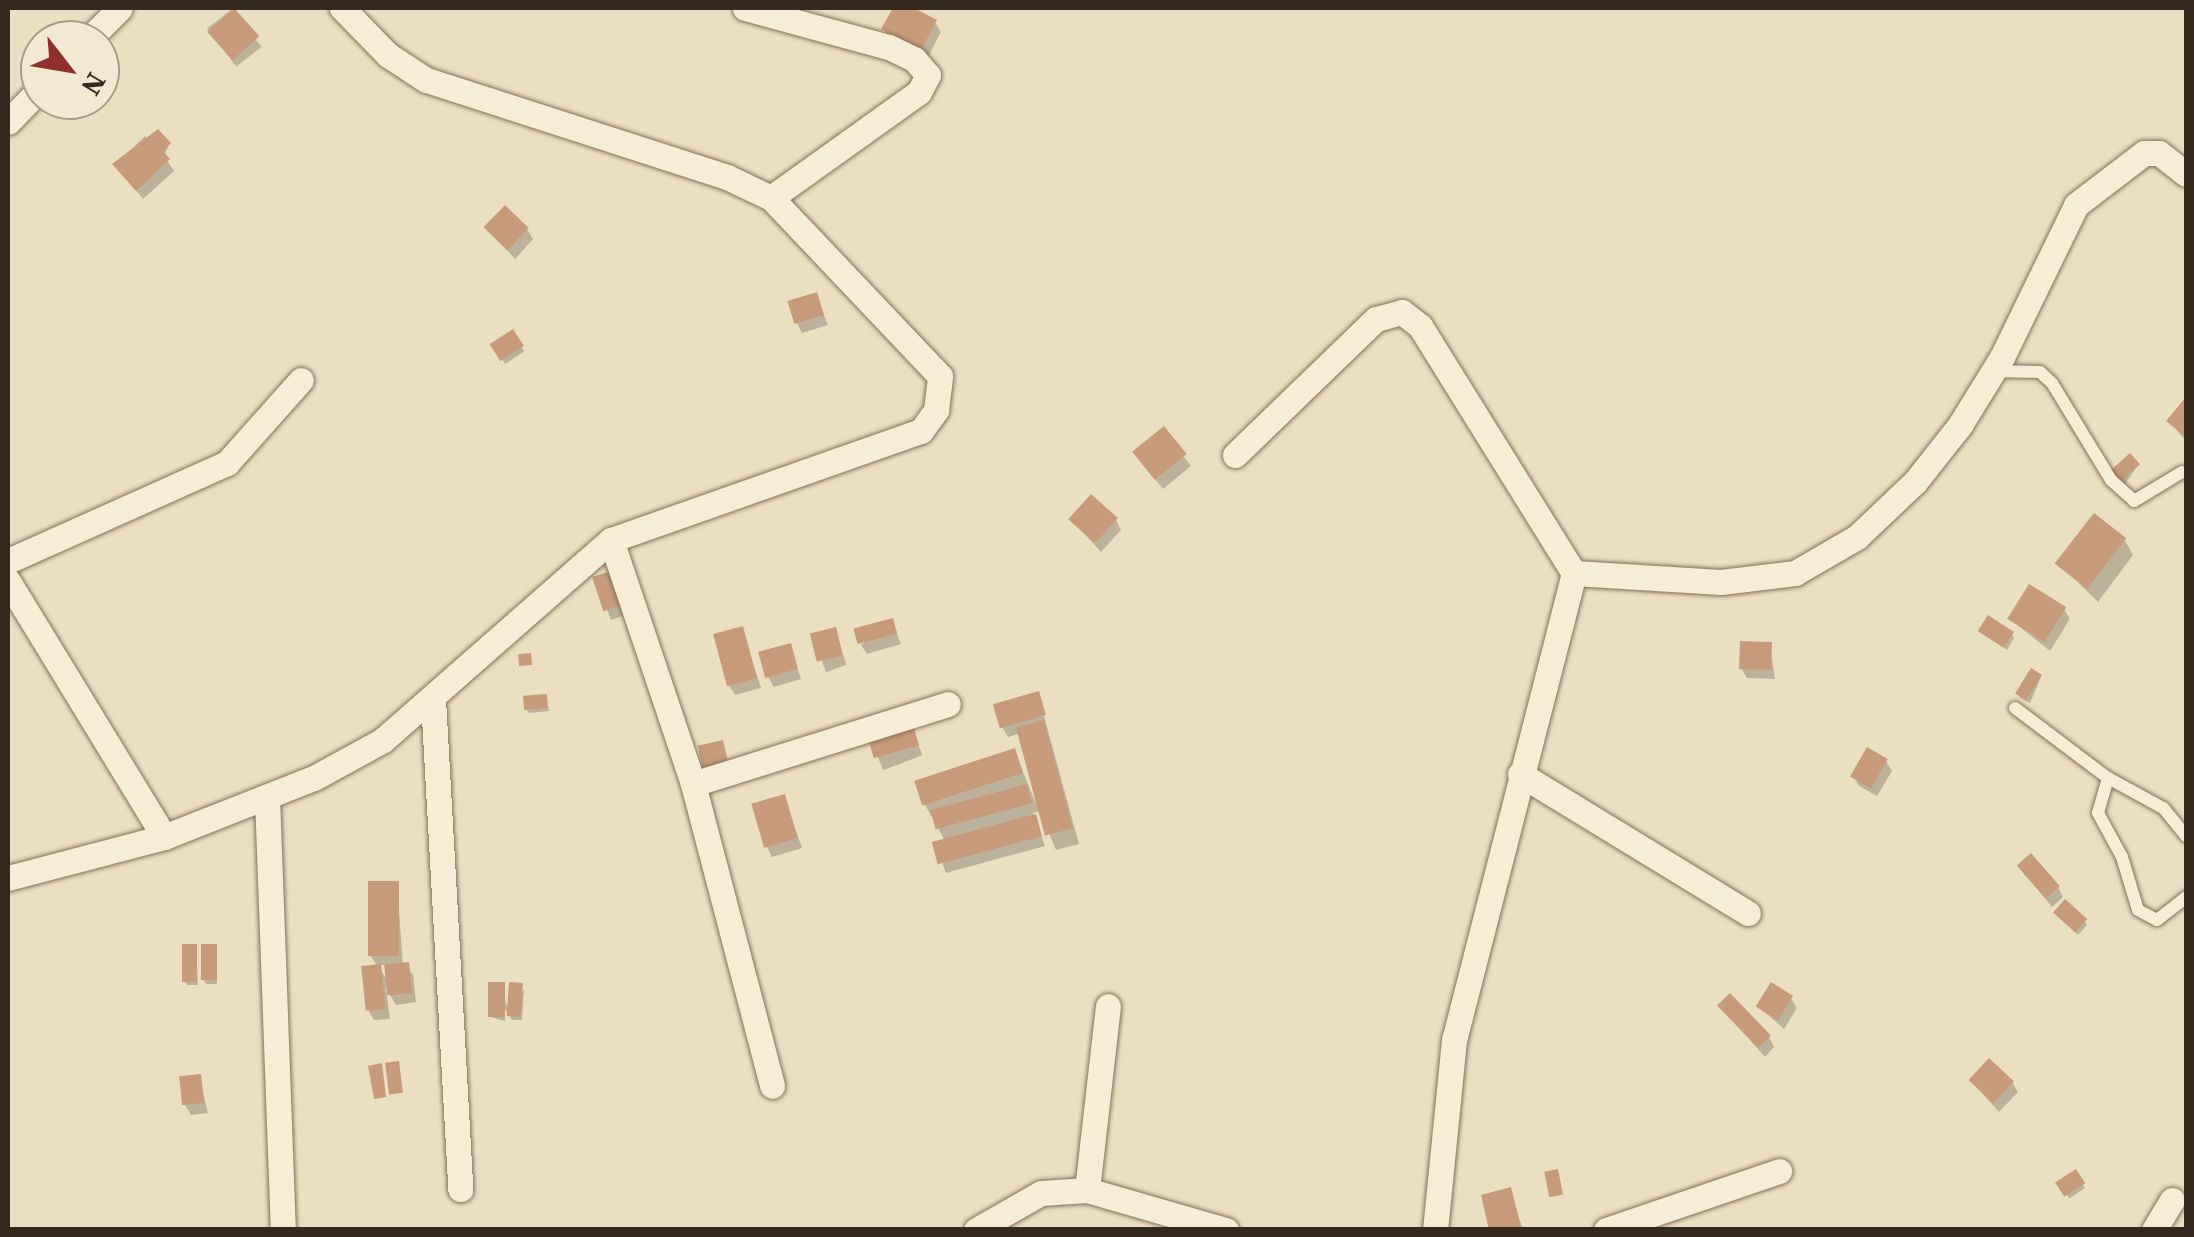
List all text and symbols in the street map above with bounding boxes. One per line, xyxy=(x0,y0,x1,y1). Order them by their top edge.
north arrow xyxy=(20,20,120,120)
text: N xyxy=(72,66,116,103)

